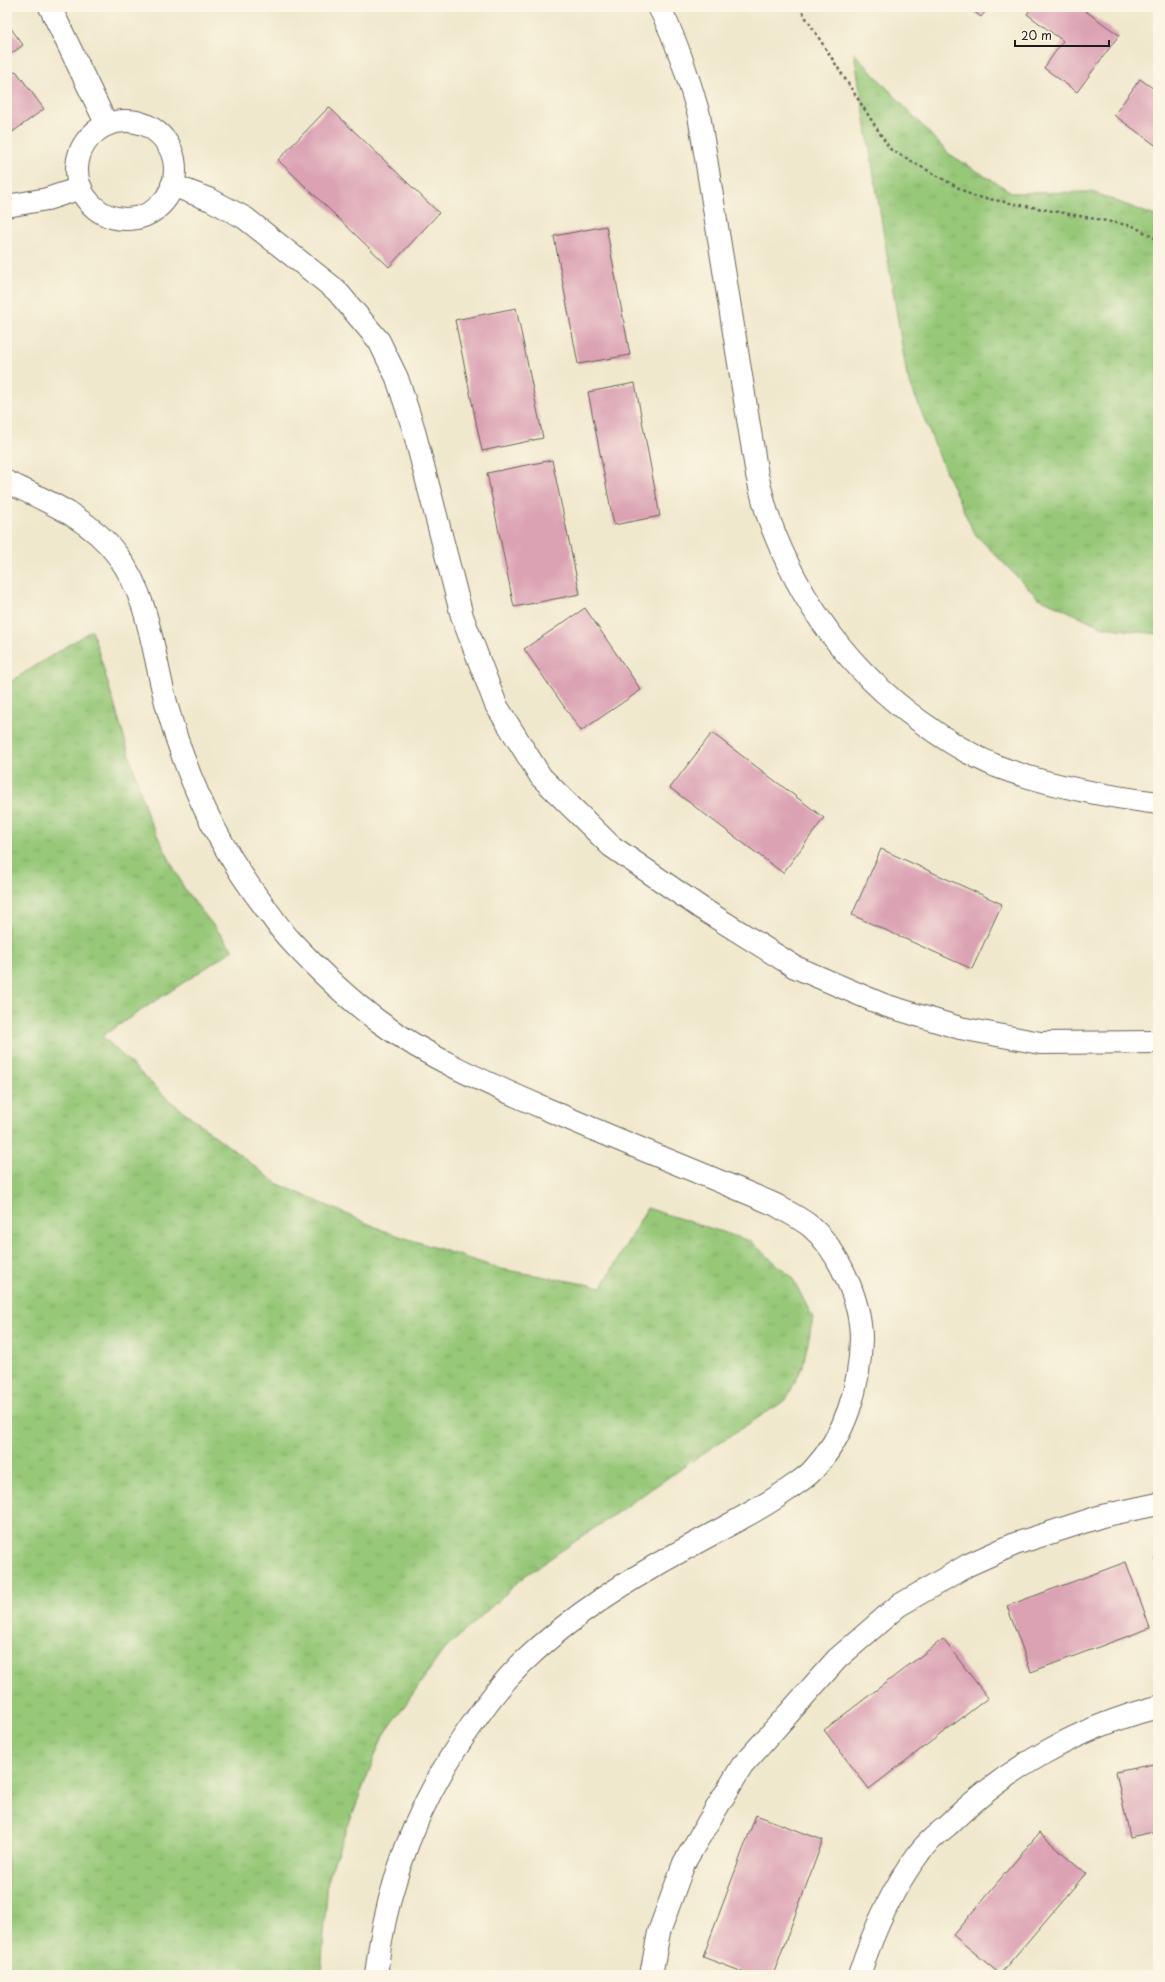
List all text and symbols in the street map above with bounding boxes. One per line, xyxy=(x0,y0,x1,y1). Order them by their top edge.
scale bar xyxy=(1015,22,1109,48)
text: 20 m xyxy=(1021,26,1052,44)

